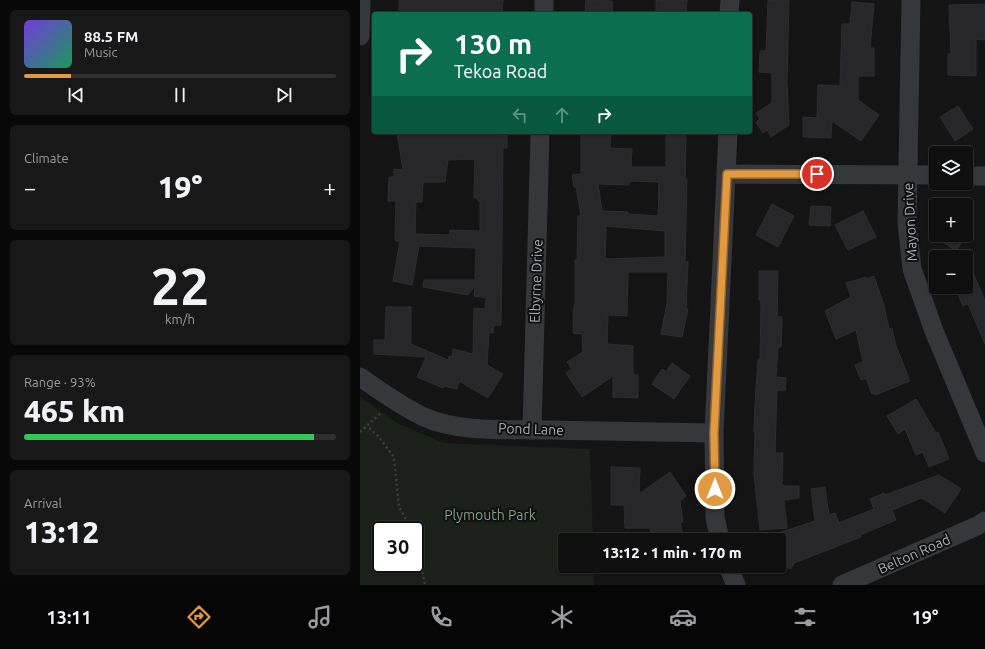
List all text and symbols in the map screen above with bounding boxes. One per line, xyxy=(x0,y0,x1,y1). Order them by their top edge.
text: 88.5 FM xyxy=(84,28,138,45)
icon: right xyxy=(388,28,440,80)
text: 130 m xyxy=(454,28,532,59)
text: Music xyxy=(84,45,118,59)
text: Tekoa Road xyxy=(454,61,547,81)
icon: previous xyxy=(65,84,87,106)
icon: pause xyxy=(169,84,191,106)
icon: next xyxy=(273,84,295,106)
icon: left xyxy=(509,104,531,126)
icon: ahead xyxy=(551,104,573,126)
icon: right xyxy=(593,104,615,126)
map controls xyxy=(929,146,973,294)
button: layers xyxy=(929,146,973,190)
text: Climate xyxy=(24,151,69,165)
pin xyxy=(800,157,834,191)
icon: arrive xyxy=(806,163,828,185)
text: 19° xyxy=(158,170,202,204)
text: − xyxy=(24,175,36,200)
text: + xyxy=(324,175,336,200)
street label: Mayon Drive xyxy=(900,182,920,262)
button: + xyxy=(929,198,973,242)
street label: Elbyrne Drive xyxy=(527,239,545,323)
button: − xyxy=(929,250,973,294)
text: 22 xyxy=(151,257,209,315)
text: km/h xyxy=(165,312,195,326)
text: Range · 93% xyxy=(24,375,96,389)
text: 465 km xyxy=(24,394,125,428)
street label: Pond Lane xyxy=(498,420,564,438)
position arrow xyxy=(694,468,736,510)
text: Arrival xyxy=(24,496,62,510)
park label: Plymouth Park xyxy=(444,507,536,523)
text: 13:12 xyxy=(24,515,99,549)
speed limit sign: 30 xyxy=(372,521,424,573)
street label: Belton Road xyxy=(875,531,953,577)
text: 13:12 · 1 min · 170 m xyxy=(602,544,742,561)
icon: directions xyxy=(185,603,213,631)
icon: music xyxy=(306,603,334,631)
icon: phone xyxy=(427,603,455,631)
icon: climate xyxy=(548,603,576,631)
icon: car xyxy=(669,603,697,631)
icon: filters xyxy=(791,603,819,631)
text: 13:11 xyxy=(47,607,92,627)
text: 19° xyxy=(912,607,938,627)

